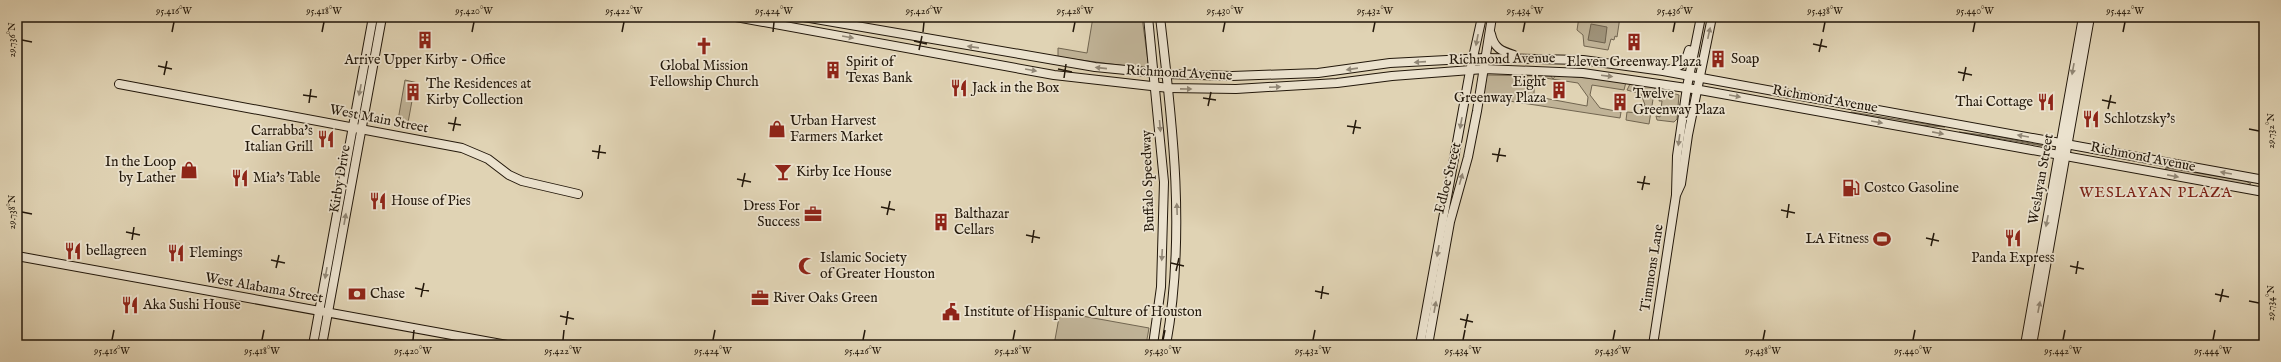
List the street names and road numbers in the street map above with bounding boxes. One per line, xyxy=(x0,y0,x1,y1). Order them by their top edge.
street label: Richmond Avenue xyxy=(1448,49,1556,69)
street label: Richmond Avenue xyxy=(1125,61,1233,85)
street label: Richmond Avenue xyxy=(1771,81,1880,117)
street label: West Main Street xyxy=(328,101,430,137)
street label: Buffalo Speedway xyxy=(1137,130,1159,232)
street label: Weslayan Street xyxy=(2024,132,2058,226)
street label: Richmond Avenue xyxy=(2089,138,2198,176)
street label: Edloe Street xyxy=(1430,140,1466,215)
street label: Kirby Drive xyxy=(325,143,355,215)
street label: Timmons Lane xyxy=(1636,222,1668,313)
street label: West Alabama Street xyxy=(204,269,325,307)

